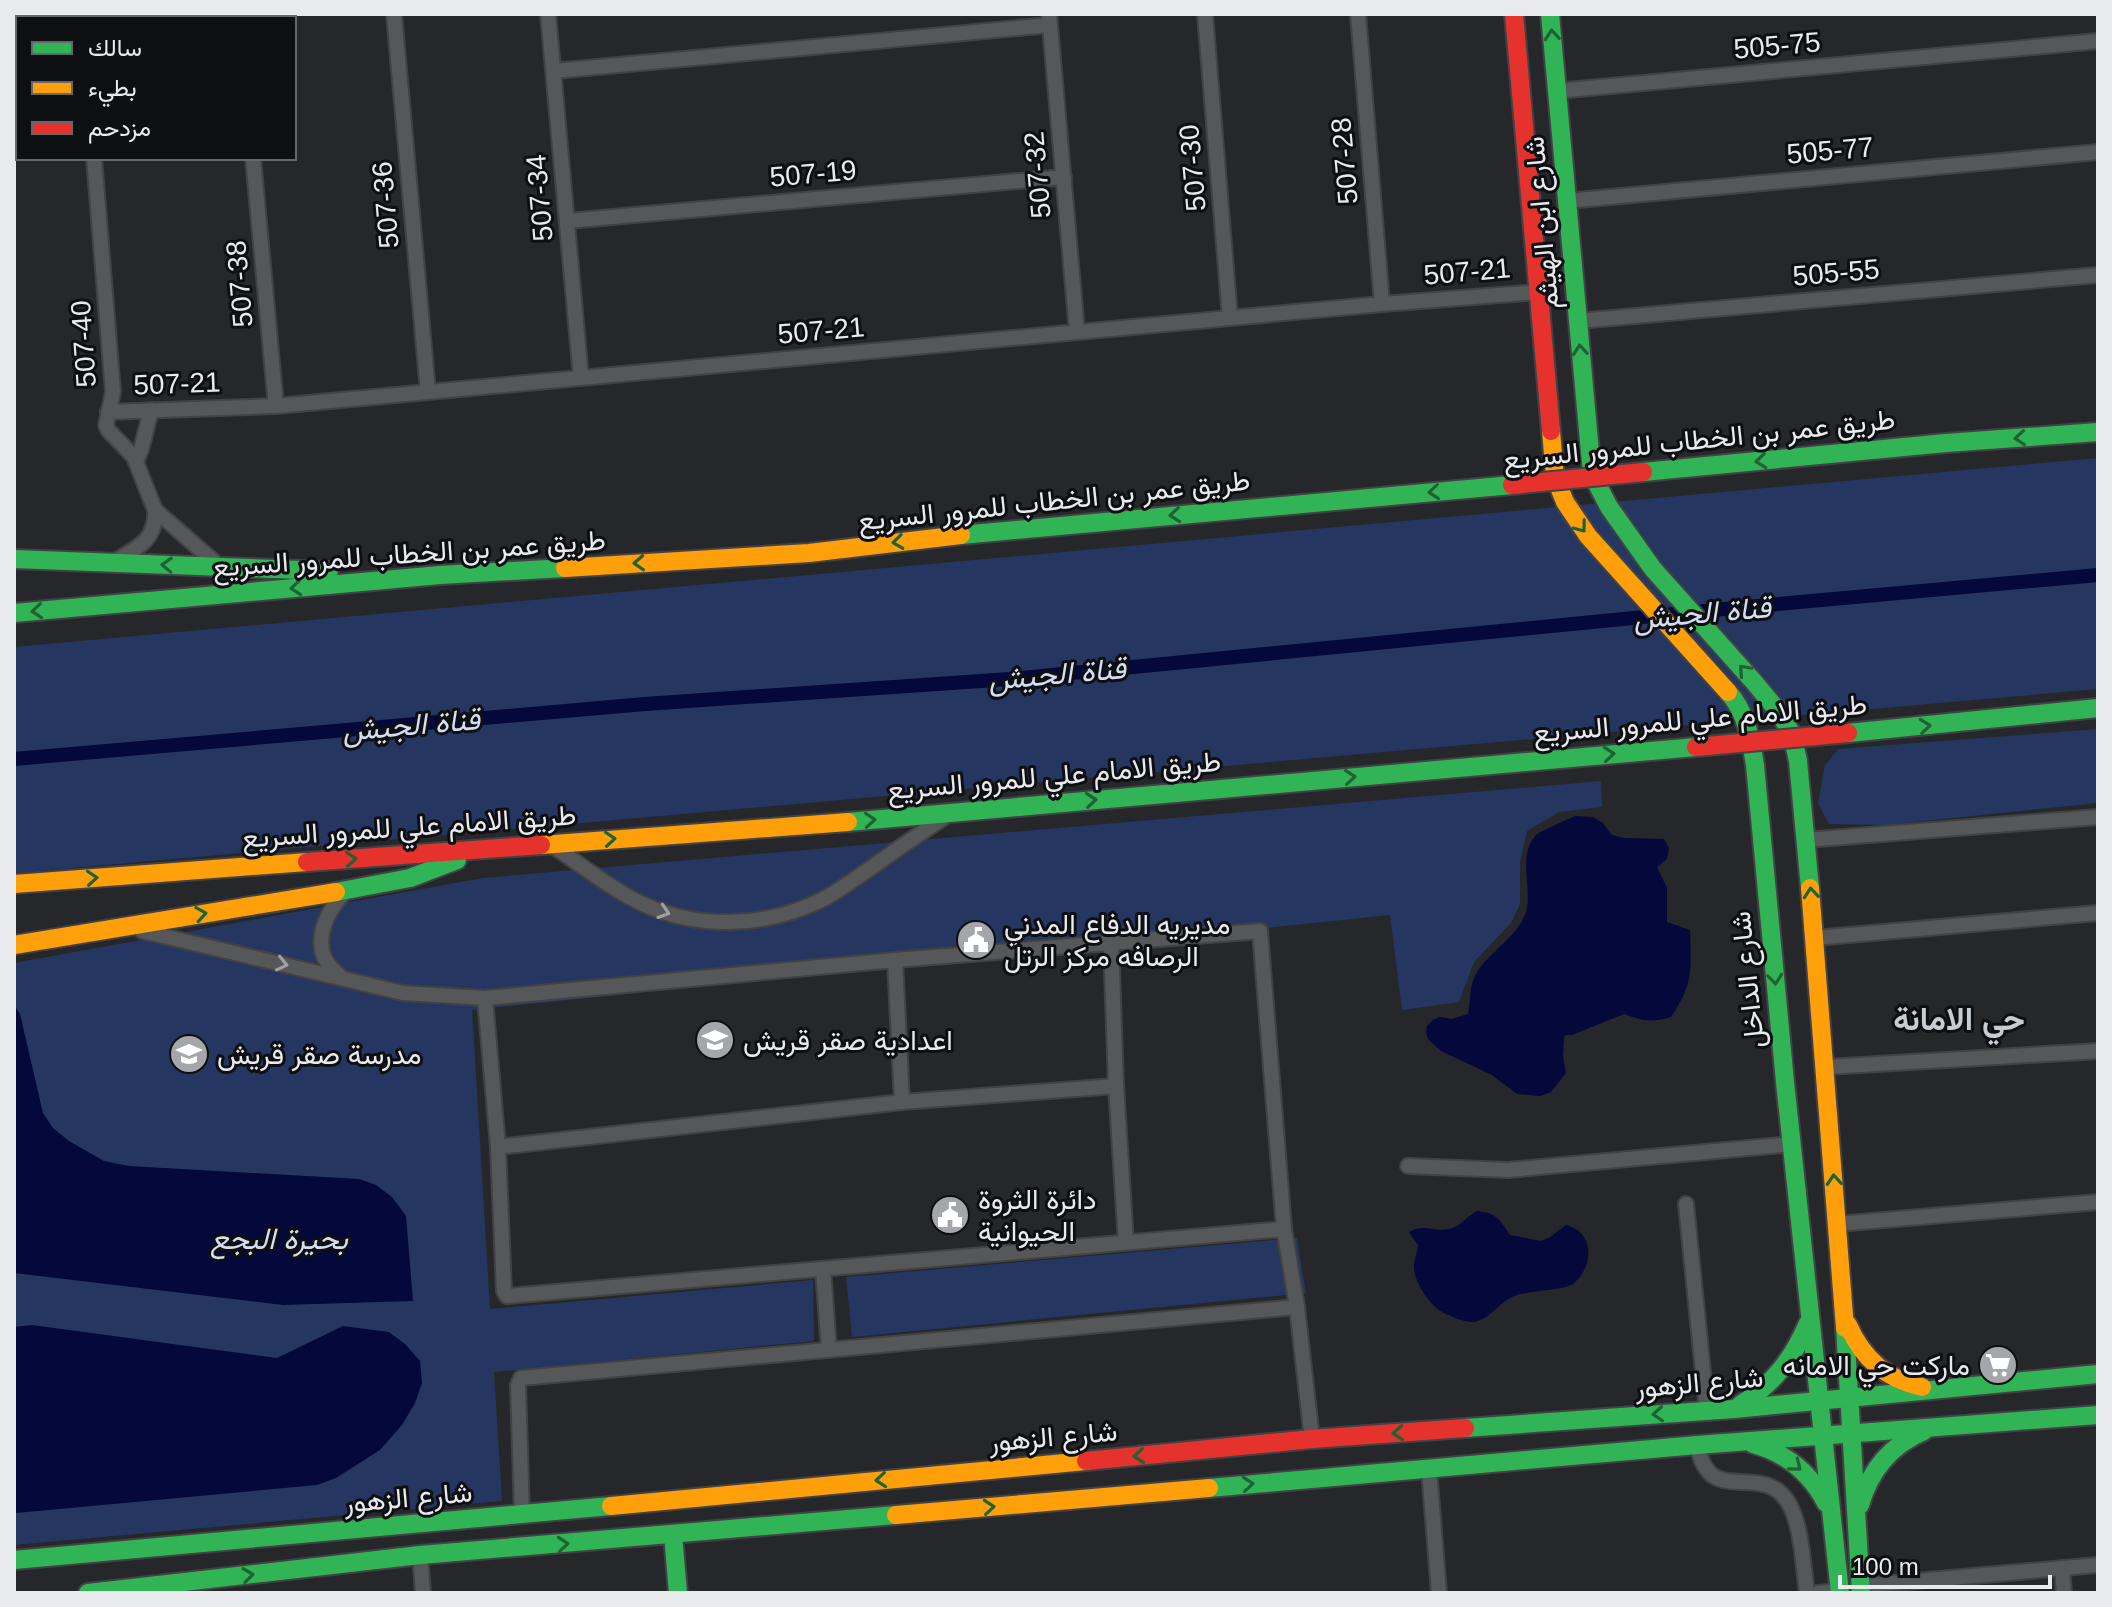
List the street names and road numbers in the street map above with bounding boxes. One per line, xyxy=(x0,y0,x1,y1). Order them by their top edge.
street label: 505-75 xyxy=(1732,26,1822,65)
street label: 507-28 xyxy=(1325,116,1364,206)
street label: 507-30 xyxy=(1173,123,1212,213)
street label: 507-32 xyxy=(1018,130,1057,220)
street label: 505-77 xyxy=(1785,131,1875,170)
street label: شارع ابن الهيثم xyxy=(1519,135,1567,311)
street label: 507-34 xyxy=(520,153,559,243)
street label: 507-19 xyxy=(768,154,858,193)
street label: 507-36 xyxy=(366,160,405,250)
street label: 507-38 xyxy=(220,239,259,329)
street label: 507-21 xyxy=(1422,252,1512,291)
street label: 505-55 xyxy=(1791,253,1881,292)
street label: 507-40 xyxy=(65,299,102,389)
street label: 507-21 xyxy=(776,311,866,350)
street label: 507-21 xyxy=(133,366,221,401)
street label: طريق عمر بن الخطاب للمرور السريع xyxy=(1501,403,1897,479)
street label: طريق عمر بن الخطاب للمرور السريع xyxy=(856,464,1252,540)
street label: طريق عمر بن الخطاب للمرور السريع xyxy=(211,524,607,587)
street label: طريق الامام علي للمرور السريع xyxy=(1532,688,1869,756)
street label: طريق الامام علي للمرور السريع xyxy=(886,745,1223,813)
street label: طريق الامام علي للمرور السريع xyxy=(241,799,578,861)
street label: شارع الداخل xyxy=(1725,910,1773,1050)
street label: شارع الزهور xyxy=(1633,1361,1765,1407)
street label: شارع الزهور xyxy=(987,1415,1119,1461)
street label: شارع الزهور xyxy=(342,1476,474,1522)

